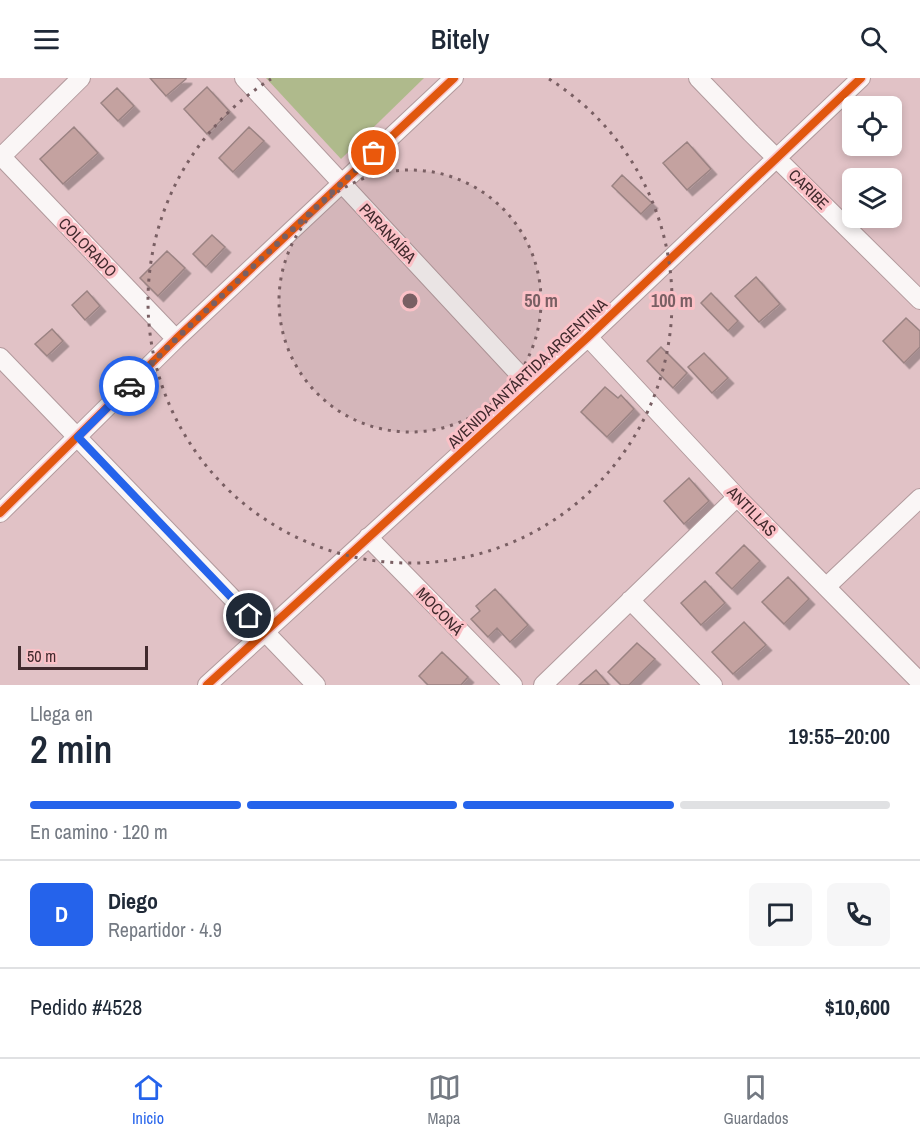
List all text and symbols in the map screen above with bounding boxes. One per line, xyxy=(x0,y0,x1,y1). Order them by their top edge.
text: Bitely xyxy=(431,21,489,57)
icon: menu xyxy=(30,23,63,56)
icon: search xyxy=(857,23,890,56)
map controls xyxy=(842,96,902,228)
button: locate xyxy=(842,96,902,156)
pin xyxy=(348,127,399,178)
icon: bag xyxy=(357,136,390,169)
street label: CARIBE xyxy=(784,164,834,214)
button: layers xyxy=(842,168,902,228)
street label: PARANAÍBA xyxy=(355,198,421,268)
street label: COLORADO xyxy=(54,212,122,282)
text: 50 m xyxy=(524,288,558,313)
text: 100 m xyxy=(651,288,693,313)
centre of rings xyxy=(400,291,420,311)
street label: AVENIDA ANTÁRTIDA ARGENTINA xyxy=(442,293,612,454)
courier xyxy=(99,356,159,416)
icon: car xyxy=(113,370,146,403)
street label: ANTILLAS xyxy=(722,480,782,541)
street label: MOCONÁ xyxy=(412,582,469,640)
pin xyxy=(223,590,274,641)
icon: home xyxy=(232,599,265,632)
scale bar xyxy=(18,643,148,670)
text: 50 m xyxy=(27,645,56,667)
text: Llega en xyxy=(30,700,93,727)
text: 19:55–20:00 xyxy=(788,721,890,751)
text: 2 min xyxy=(30,723,112,775)
text: En camino · 120 m xyxy=(30,818,168,845)
button: chat xyxy=(749,883,812,946)
button: phone xyxy=(827,883,890,946)
text: Diego xyxy=(108,886,158,916)
text: D xyxy=(55,899,68,929)
text: Repartidor · 4.9 xyxy=(108,916,222,943)
text: Pedido #4528 xyxy=(30,992,142,1022)
text: $10,600 xyxy=(825,992,890,1022)
tab: Inicio xyxy=(132,1071,165,1129)
tab: Mapa xyxy=(428,1071,461,1129)
tab: Guardados xyxy=(724,1071,788,1129)

